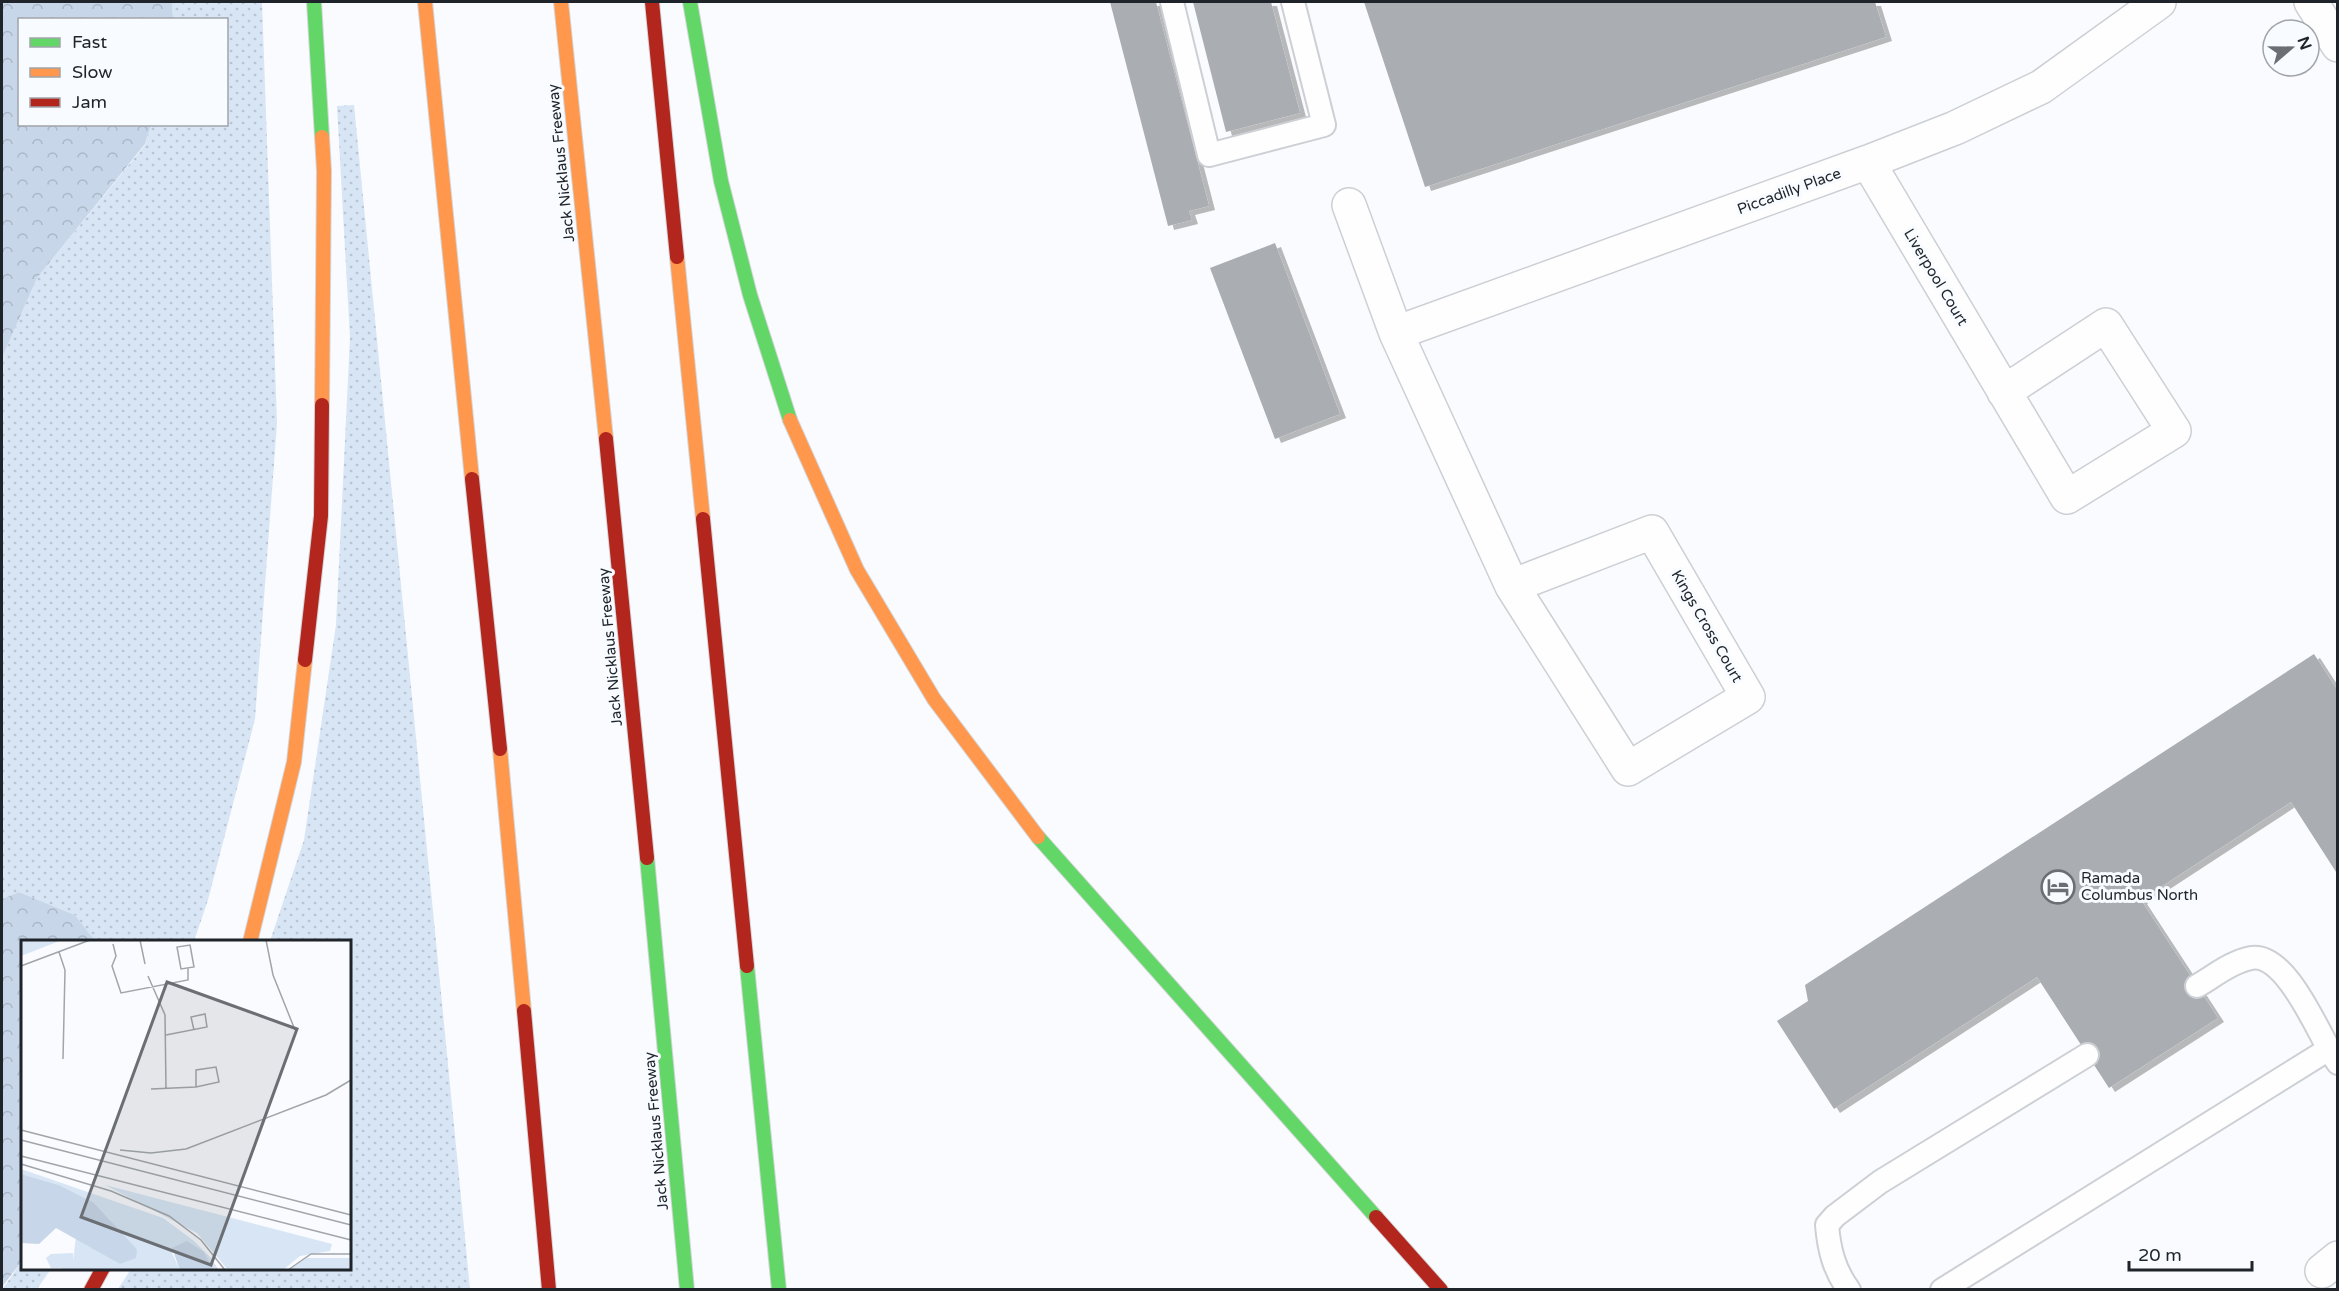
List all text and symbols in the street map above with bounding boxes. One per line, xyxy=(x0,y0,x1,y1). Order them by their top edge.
legend xyxy=(18,18,228,126)
north arrow xyxy=(2261,18,2321,78)
text: Fast xyxy=(72,31,107,53)
text: N xyxy=(2293,34,2316,53)
text: Slow xyxy=(72,61,113,83)
street label: Jack Nicklaus Freeway xyxy=(544,83,578,243)
text: Jam xyxy=(72,91,107,113)
street label: Piccadilly Place xyxy=(1735,164,1843,218)
street label: Liverpool Court xyxy=(1900,225,1972,329)
street label: Jack Nicklaus Freeway xyxy=(594,567,626,727)
street label: Kings Cross Court xyxy=(1668,567,1747,686)
hotel icon: Ramada Columbus North xyxy=(2040,869,2076,905)
place label: Ramada Columbus North xyxy=(2081,869,2198,904)
inset map xyxy=(21,940,351,1270)
street label: Jack Nicklaus Freeway xyxy=(640,1051,672,1211)
scale bar xyxy=(2129,1234,2252,1272)
text: 20 m xyxy=(2138,1244,2182,1266)

